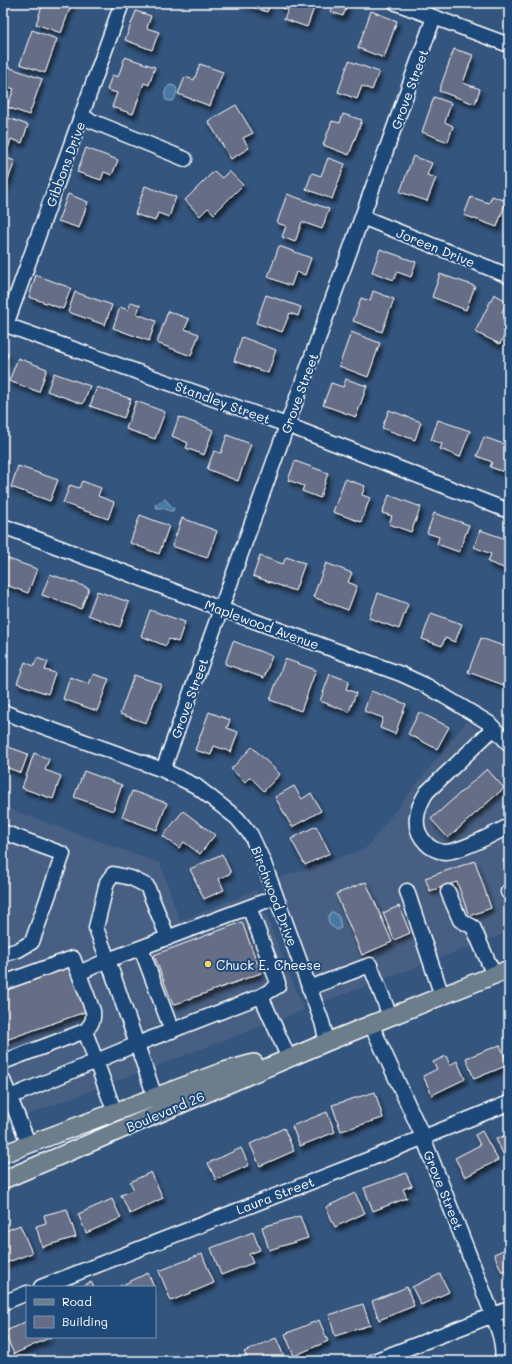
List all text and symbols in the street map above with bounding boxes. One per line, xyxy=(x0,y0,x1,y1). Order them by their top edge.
street label: Grove Street xyxy=(387,46,432,132)
street label: Gibbons Drive xyxy=(42,119,88,209)
street label: Joreen Drive xyxy=(394,224,478,270)
street label: Grove Street xyxy=(277,350,322,436)
street label: Standley Street xyxy=(173,377,273,427)
street label: Maplewood Avenue xyxy=(202,595,322,653)
street label: Grove Street xyxy=(167,655,212,741)
street label: Birchwood Drive xyxy=(248,844,302,948)
place label: Chuck E. Cheese xyxy=(216,956,321,973)
marker: Chuck E. Cheese xyxy=(203,959,213,969)
street label: Boulevard 26 xyxy=(123,1087,207,1135)
street label: Grove Street xyxy=(420,1148,468,1233)
street label: Laura Street xyxy=(234,1172,317,1218)
legend xyxy=(26,1286,156,1338)
text: Road xyxy=(62,1293,92,1309)
text: Building xyxy=(62,1313,108,1329)

